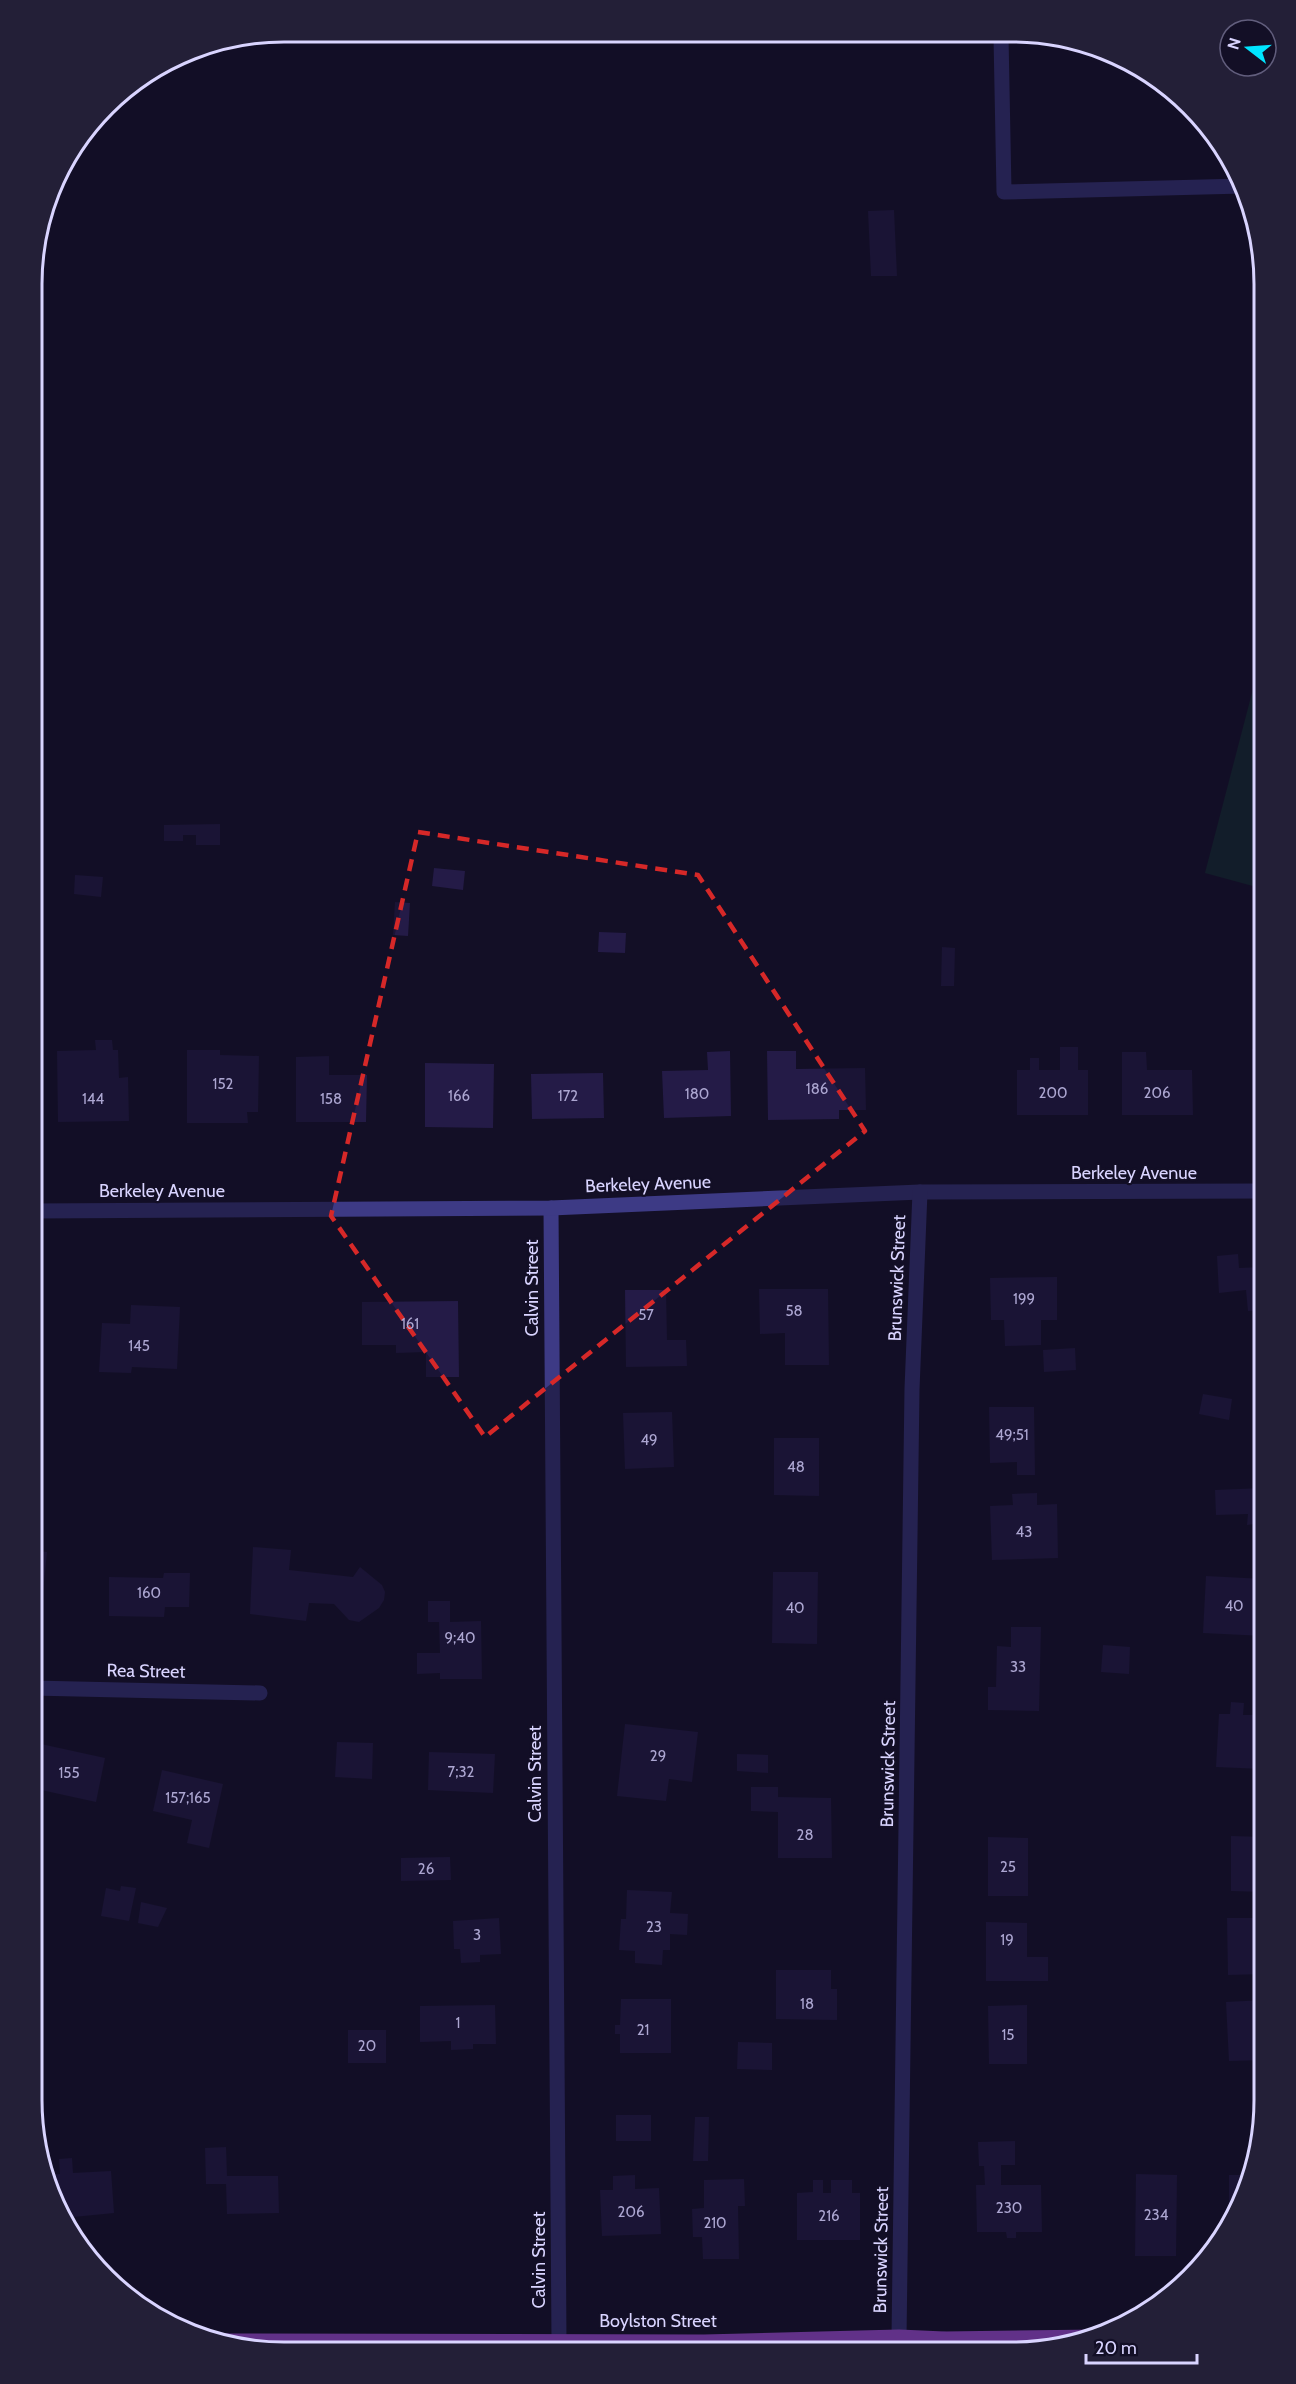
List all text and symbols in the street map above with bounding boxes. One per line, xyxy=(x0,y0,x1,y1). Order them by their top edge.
north arrow xyxy=(1218,18,1278,78)
text: N xyxy=(1223,36,1245,52)
house number: 152 xyxy=(213,1075,234,1093)
house number: 186 xyxy=(806,1080,828,1098)
house number: 200 xyxy=(1039,1084,1067,1102)
house number: 206 xyxy=(1144,1084,1170,1102)
house number: 180 xyxy=(685,1085,709,1103)
house number: 166 xyxy=(448,1087,470,1105)
house number: 172 xyxy=(558,1087,578,1105)
house number: 144 xyxy=(82,1090,104,1108)
house number: 158 xyxy=(320,1090,342,1108)
street label: Berkeley Avenue xyxy=(1071,1162,1197,1184)
street label: Berkeley Avenue xyxy=(585,1171,711,1197)
street label: Berkeley Avenue xyxy=(99,1180,225,1202)
street label: Brunswick Street xyxy=(884,1214,910,1342)
street label: Calvin Street xyxy=(521,1240,543,1336)
house number: 199 xyxy=(1013,1290,1035,1308)
house number: 58 xyxy=(785,1302,803,1320)
house number: 57 xyxy=(638,1306,654,1324)
house number: 161 xyxy=(401,1315,419,1333)
house number: 145 xyxy=(128,1337,150,1355)
house number: 49;51 xyxy=(995,1426,1029,1444)
house number: 49 xyxy=(640,1431,658,1449)
house number: 48 xyxy=(787,1458,805,1476)
house number: 43 xyxy=(1016,1523,1032,1541)
house number: 160 xyxy=(137,1584,161,1602)
house number: 40 xyxy=(1224,1597,1244,1615)
house number: 40 xyxy=(785,1599,805,1617)
house number: 9;40 xyxy=(445,1629,475,1647)
house number: 33 xyxy=(1010,1658,1026,1676)
street label: Rea Street xyxy=(106,1659,186,1683)
street label: Brunswick Street xyxy=(876,1700,900,1828)
street label: Calvin Street xyxy=(524,1726,546,1822)
house number: 29 xyxy=(650,1747,666,1765)
house number: 7;32 xyxy=(448,1763,475,1781)
house number: 155 xyxy=(58,1764,80,1782)
house number: 157;165 xyxy=(165,1789,211,1807)
house number: 28 xyxy=(797,1826,813,1844)
house number: 25 xyxy=(1000,1858,1016,1876)
house number: 26 xyxy=(418,1860,434,1878)
house number: 23 xyxy=(646,1918,662,1936)
house number: 3 xyxy=(473,1926,481,1944)
house number: 19 xyxy=(1000,1931,1014,1949)
house number: 18 xyxy=(800,1995,814,2013)
house number: 1 xyxy=(456,2014,460,2032)
house number: 21 xyxy=(637,2021,649,2039)
house number: 15 xyxy=(1001,2026,1015,2044)
house number: 20 xyxy=(358,2037,376,2055)
street label: Brunswick Street xyxy=(869,2186,893,2314)
house number: 230 xyxy=(996,2199,1022,2217)
house number: 206 xyxy=(618,2203,644,2221)
house number: 234 xyxy=(1144,2206,1169,2224)
house number: 216 xyxy=(818,2207,840,2225)
street label: Calvin Street xyxy=(528,2212,550,2308)
house number: 210 xyxy=(703,2214,727,2232)
street label: Boylston Street xyxy=(599,2310,717,2332)
scale bar xyxy=(1086,2327,1197,2365)
text: 20 m xyxy=(1095,2337,1137,2359)

